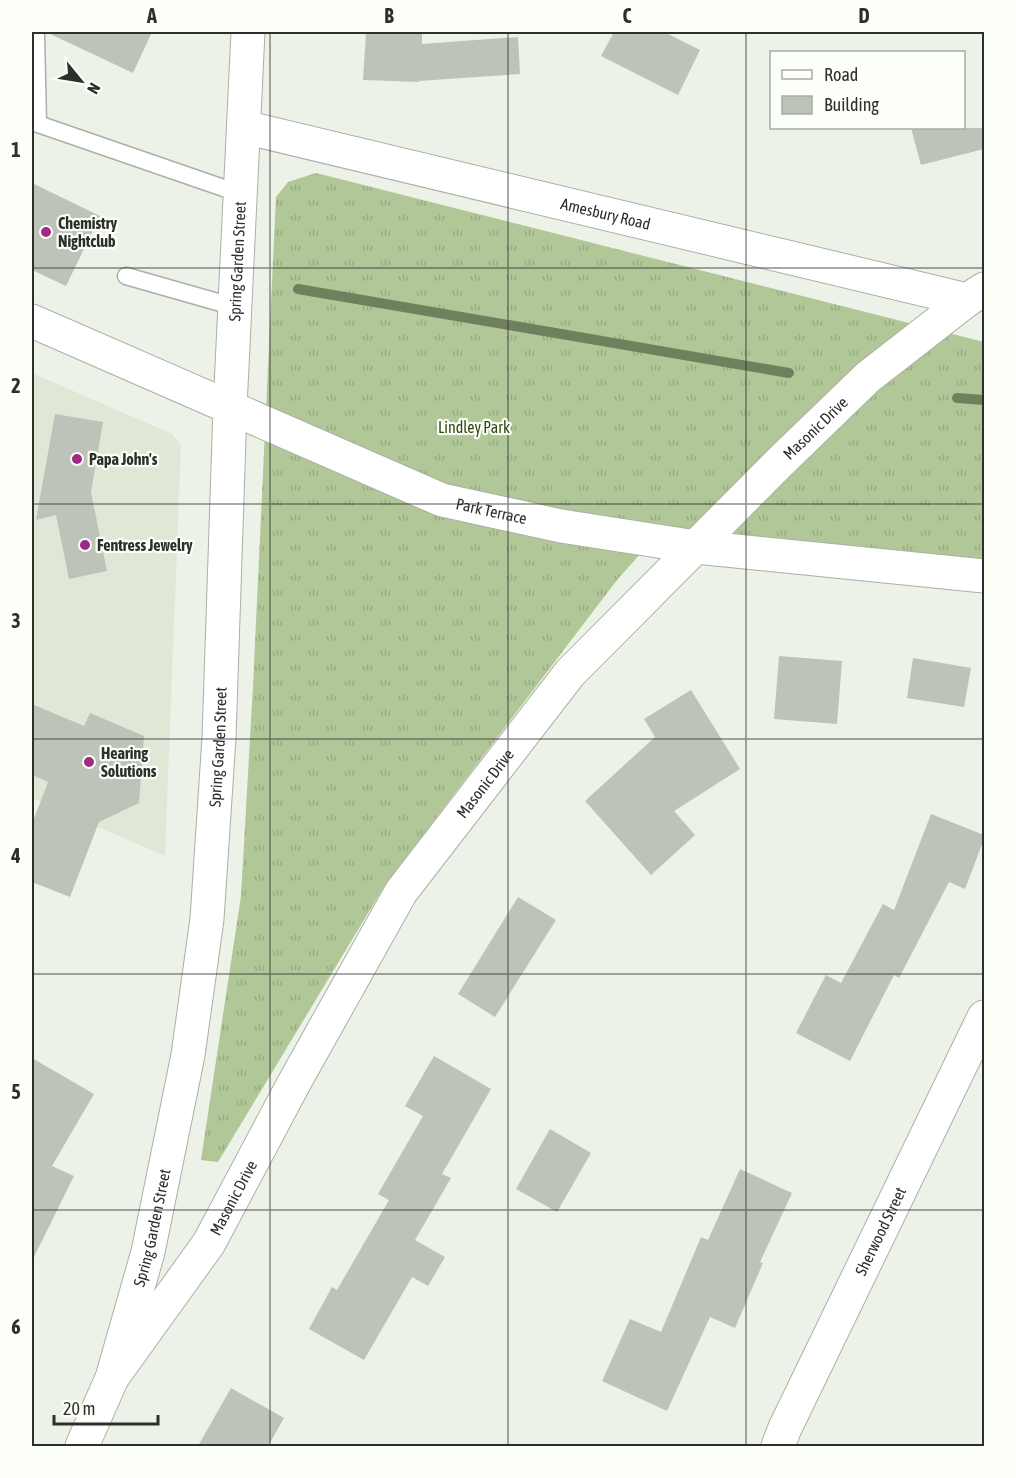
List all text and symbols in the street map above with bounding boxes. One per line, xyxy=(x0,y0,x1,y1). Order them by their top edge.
text: A xyxy=(146,4,157,27)
text: B xyxy=(384,4,394,27)
text: C xyxy=(623,4,632,27)
text: D xyxy=(858,4,870,27)
north arrow xyxy=(51,51,111,111)
legend xyxy=(770,51,965,129)
text: Road xyxy=(824,64,858,85)
text: N xyxy=(84,80,104,97)
text: Building xyxy=(824,94,879,115)
text: 1 xyxy=(11,138,21,161)
street label: Amesbury Road xyxy=(559,194,652,233)
street label: Spring Garden Street xyxy=(225,201,249,322)
place label: Chemistry Nightclub xyxy=(58,214,117,250)
marker: Chemistry Nightclub xyxy=(39,225,53,239)
text: 2 xyxy=(11,374,21,397)
street label: Masonic Drive xyxy=(779,393,851,463)
park label: Lindley Park xyxy=(438,418,510,437)
place label: Papa John's xyxy=(89,450,158,468)
marker: Papa John's xyxy=(70,452,84,466)
street label: Park Terrace xyxy=(454,494,529,527)
place label: Fentress Jewelry xyxy=(97,536,193,554)
marker: Fentress Jewelry xyxy=(78,538,92,552)
text: 3 xyxy=(11,609,21,632)
street label: Spring Garden Street xyxy=(205,686,230,808)
place label: Hearing Solutions xyxy=(101,744,157,780)
street label: Masonic Drive xyxy=(453,745,517,821)
marker: Hearing Solutions xyxy=(82,755,96,769)
text: 4 xyxy=(10,844,21,867)
text: 5 xyxy=(11,1080,21,1103)
street label: Masonic Drive xyxy=(206,1157,260,1238)
street label: Spring Garden Street xyxy=(130,1167,174,1289)
street label: Sherwood Street xyxy=(851,1184,909,1278)
text: 6 xyxy=(11,1315,21,1338)
scale bar xyxy=(54,1388,158,1426)
text: 20 m xyxy=(63,1398,95,1419)

